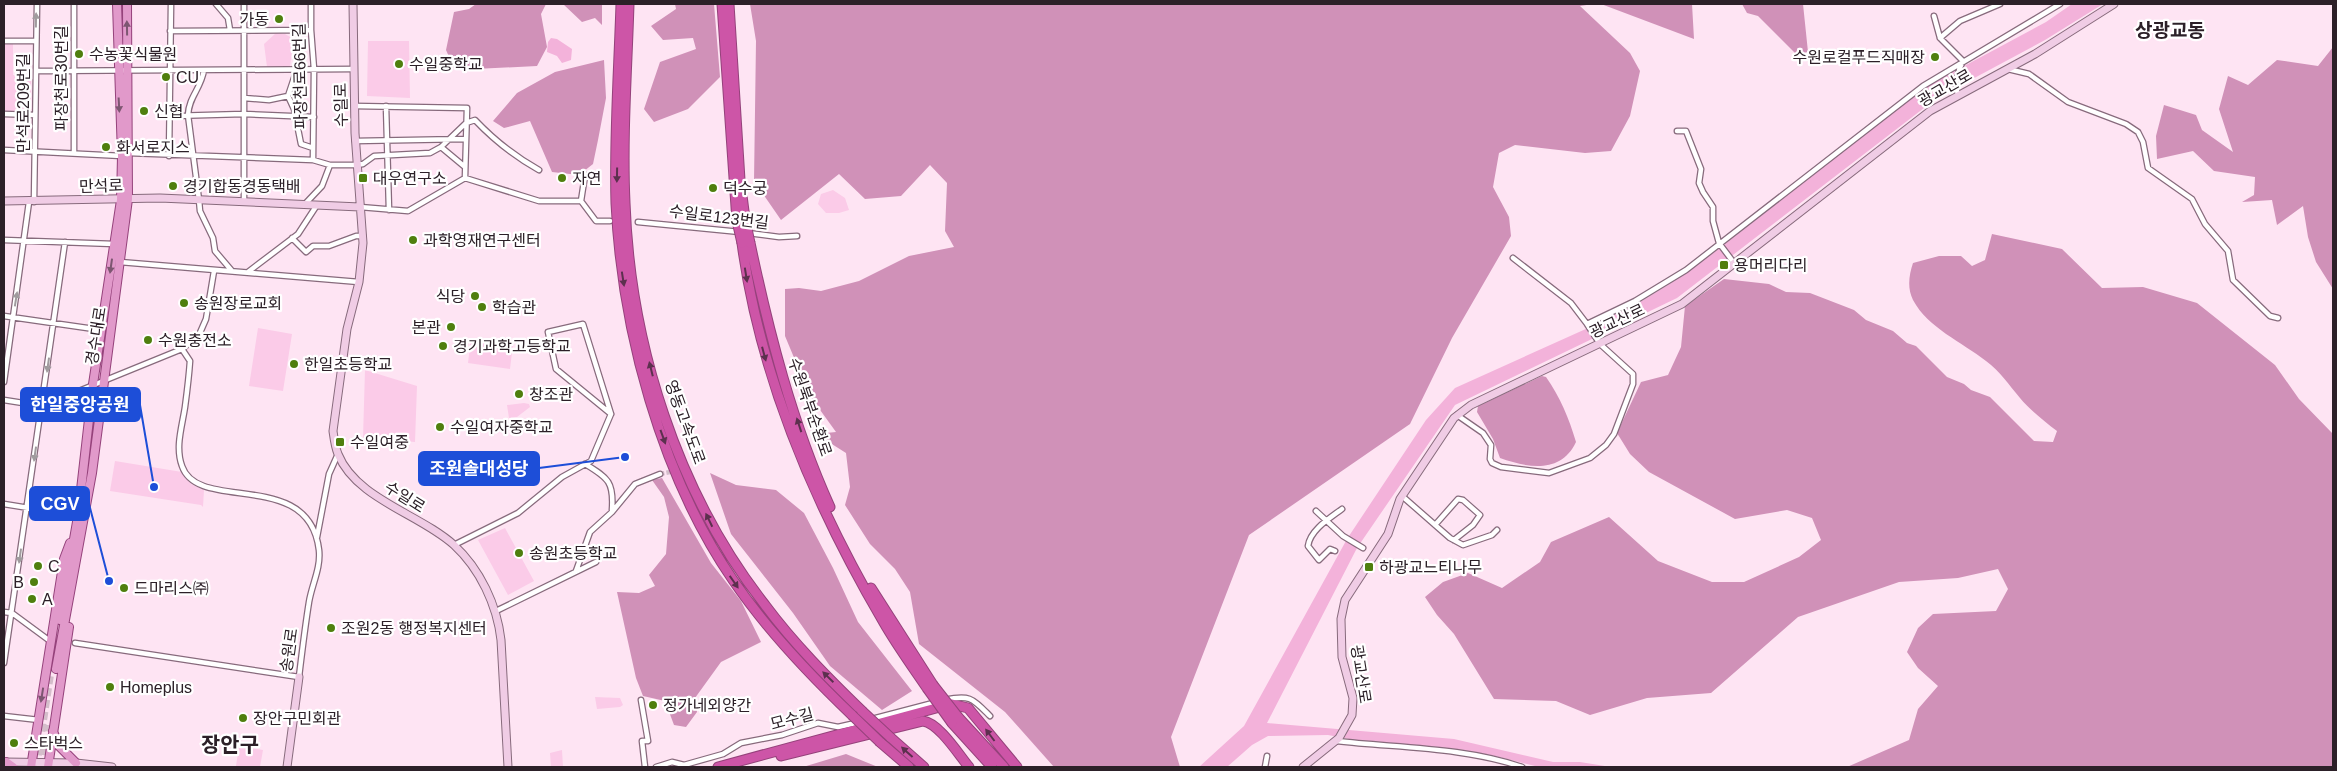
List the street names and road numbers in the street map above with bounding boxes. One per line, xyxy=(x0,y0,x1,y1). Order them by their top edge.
street label: 파장천로66번길 xyxy=(291,23,309,129)
street label: 파장천로30번길 xyxy=(53,25,70,131)
street label: 만석로209번길 xyxy=(15,53,32,153)
street label: 광교산로 xyxy=(1915,66,1975,110)
street label: 수일로 xyxy=(332,83,350,127)
street label: 만석로 xyxy=(79,177,124,195)
street label: 수일로123번길 xyxy=(668,202,770,232)
street label: 광교산로 xyxy=(1587,301,1648,341)
street label: 경수대로 xyxy=(83,305,109,366)
street label: 수원북부순환로 xyxy=(785,356,835,459)
street label: 영동고속도로 xyxy=(662,378,708,467)
street label: 수일로 xyxy=(382,478,428,516)
street label: 송원로 xyxy=(278,627,301,673)
street label: 광교산로 xyxy=(1348,644,1374,705)
street label: 모수길 xyxy=(768,705,816,733)

